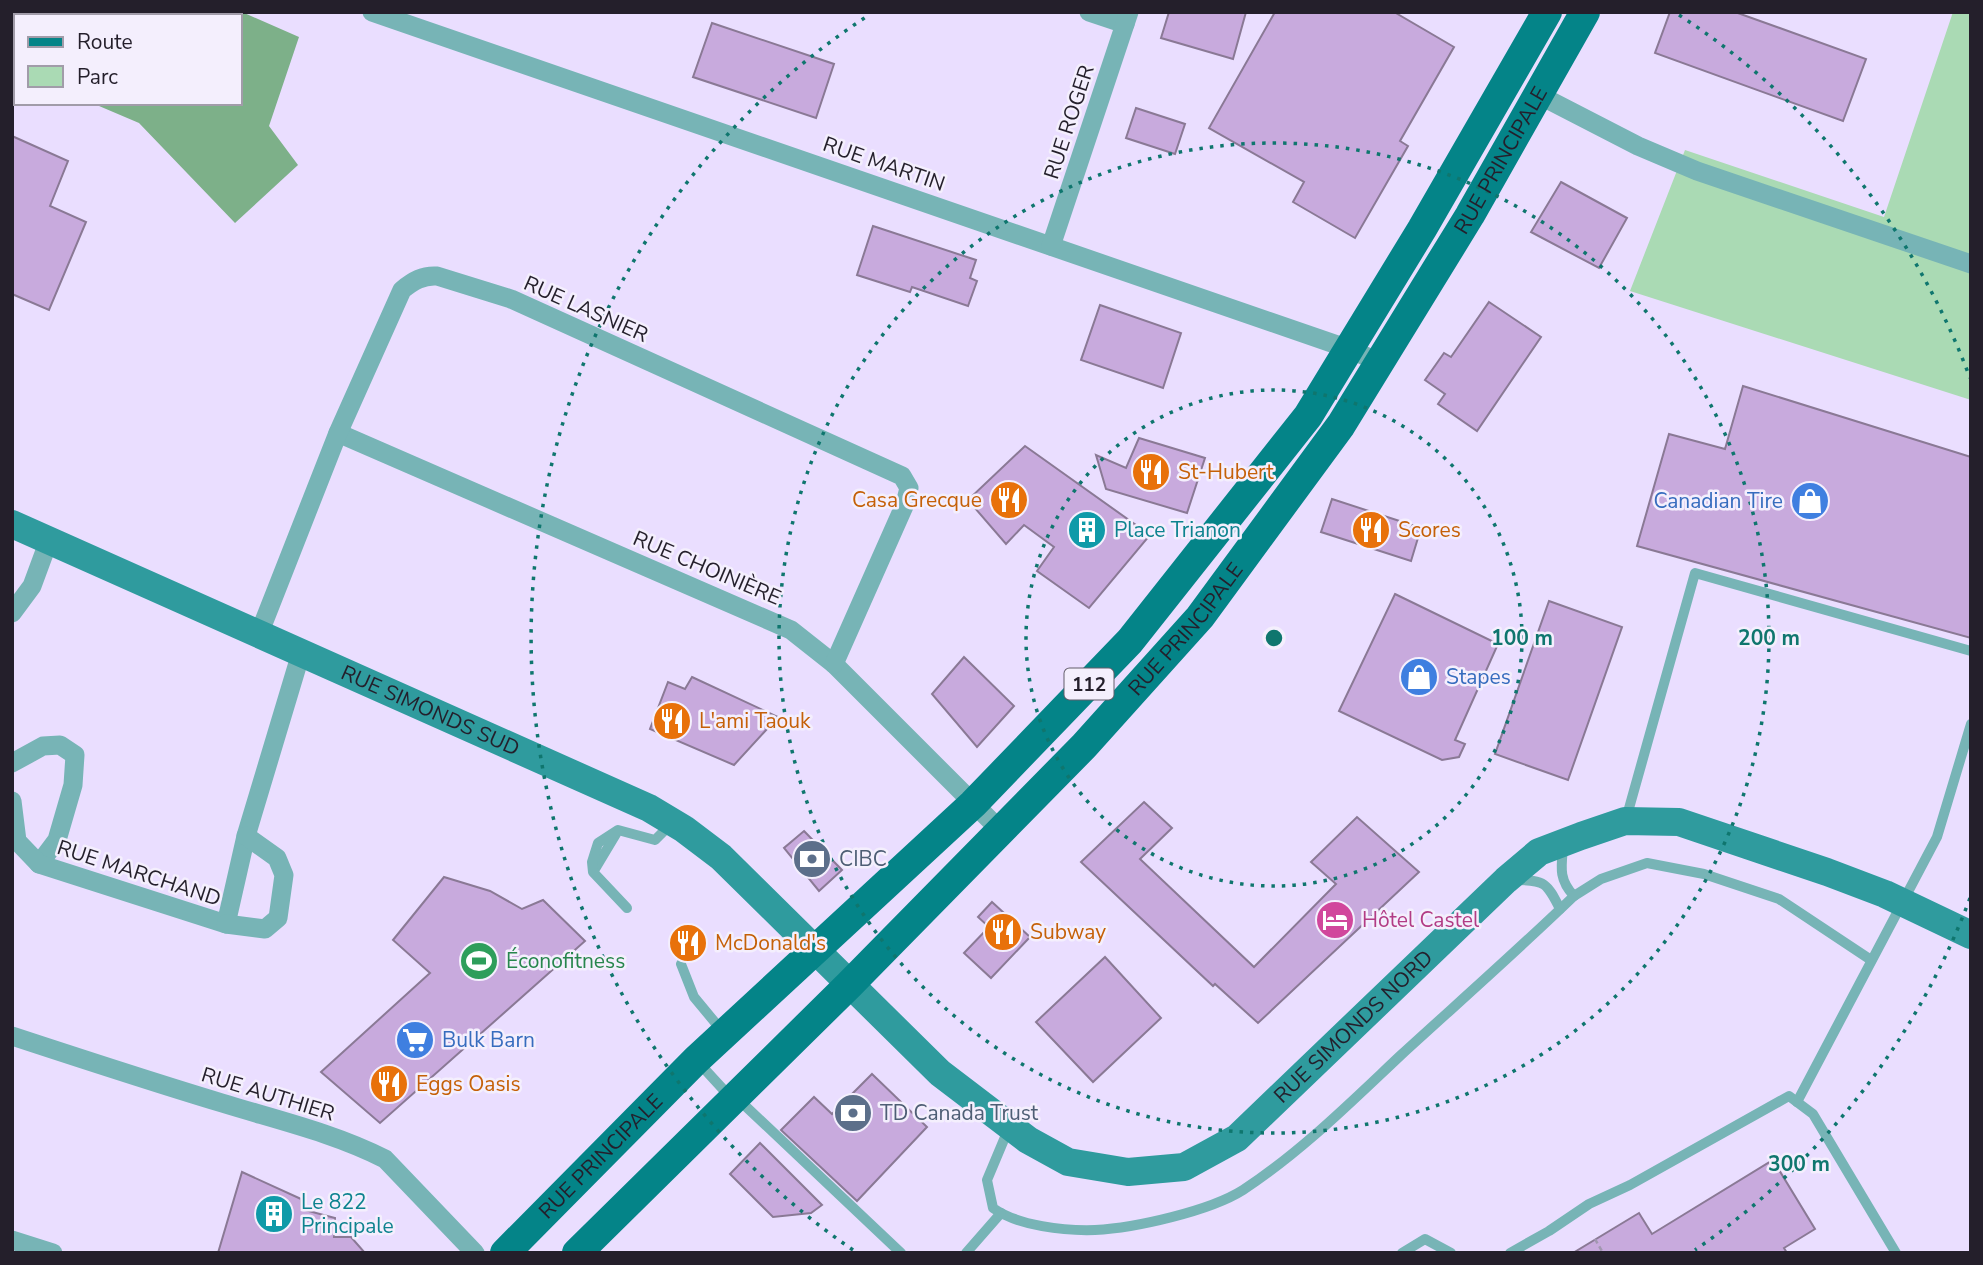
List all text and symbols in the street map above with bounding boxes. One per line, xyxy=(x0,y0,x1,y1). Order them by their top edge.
legend xyxy=(14,14,242,105)
text: Route xyxy=(77,28,133,56)
street label: RUE ROGER xyxy=(1037,61,1101,183)
text: Parc xyxy=(77,63,118,91)
street label: RUE PRINCIPALE xyxy=(1448,81,1554,239)
street label: RUE MARTIN xyxy=(819,130,949,198)
street label: RUE LASNIER xyxy=(519,269,653,349)
restaurant icon: St-Hubert xyxy=(1130,451,1172,493)
place label: St-Hubert xyxy=(1178,458,1274,486)
restaurant icon: Casa Grecque xyxy=(988,479,1030,521)
shop icon: Canadian Tire xyxy=(1789,480,1831,522)
place label: Casa Grecque xyxy=(852,486,982,514)
place label: Canadian Tire xyxy=(1653,487,1783,515)
building icon: Place Trianon xyxy=(1066,509,1108,551)
restaurant icon: Scores xyxy=(1350,509,1392,551)
place label: Place Trianon xyxy=(1114,516,1241,544)
place label: Scores xyxy=(1398,516,1461,544)
street label: RUE CHOINIÈRE xyxy=(629,524,785,612)
street label: RUE PRINCIPALE xyxy=(1122,557,1249,702)
text: 100 m xyxy=(1491,624,1553,652)
text: 200 m xyxy=(1738,624,1800,652)
centre of rings xyxy=(1262,626,1286,650)
shop icon: Stapes xyxy=(1398,656,1440,698)
street label: RUE SIMONDS SUD xyxy=(337,658,524,763)
place label: Stapes xyxy=(1446,663,1511,691)
road number: 112 xyxy=(1064,668,1114,699)
restaurant icon: L'ami Taouk xyxy=(651,700,693,742)
place label: L'ami Taouk xyxy=(699,707,811,735)
street label: RUE MARCHAND xyxy=(53,833,225,913)
bank icon: CIBC xyxy=(791,838,833,880)
place label: CIBC xyxy=(839,845,887,873)
hotel icon: Hôtel Castel xyxy=(1314,899,1356,941)
place label: Hôtel Castel xyxy=(1362,906,1480,934)
restaurant icon: Subway xyxy=(982,911,1024,953)
place label: Subway xyxy=(1030,918,1106,946)
restaurant icon: McDonald's xyxy=(667,922,709,964)
place label: McDonald's xyxy=(715,929,826,957)
sports icon: Éconofitness xyxy=(458,940,500,982)
street label: RUE SIMONDS NORD xyxy=(1268,944,1439,1109)
place label: Éconofitness xyxy=(506,947,625,975)
supermarket icon: Bulk Barn xyxy=(394,1019,436,1061)
place label: Bulk Barn xyxy=(442,1026,535,1054)
street label: RUE AUTHIER xyxy=(198,1060,338,1128)
restaurant icon: Eggs Oasis xyxy=(368,1063,410,1105)
place label: Eggs Oasis xyxy=(416,1070,521,1098)
street label: RUE PRINCIPALE xyxy=(532,1088,669,1225)
bank icon: TD Canada Trust xyxy=(832,1092,874,1134)
place label: TD Canada Trust xyxy=(880,1099,1039,1127)
text: 300 m xyxy=(1768,1150,1830,1178)
place label: Le 822 Principale xyxy=(301,1188,394,1240)
building icon: Le 822 Principale xyxy=(253,1193,295,1235)

